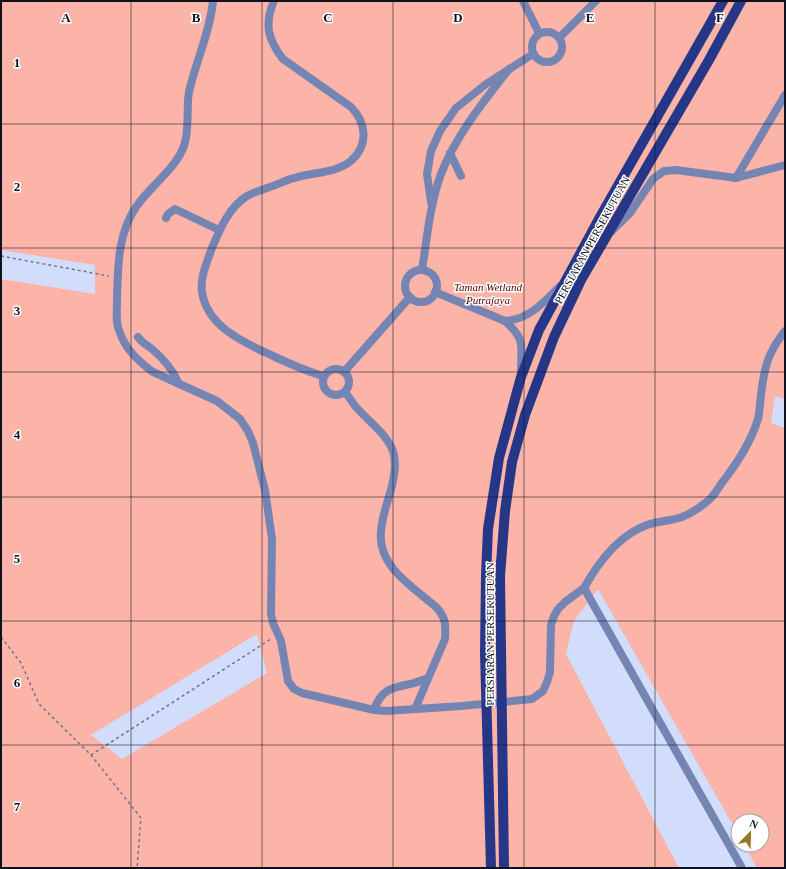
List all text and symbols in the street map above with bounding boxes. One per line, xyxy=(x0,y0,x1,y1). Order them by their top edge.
text: A xyxy=(61,10,71,25)
text: B xyxy=(192,10,201,25)
text: C xyxy=(323,10,333,25)
text: D xyxy=(453,10,463,25)
text: E xyxy=(586,10,594,25)
text: F xyxy=(716,10,724,25)
text: 1 xyxy=(14,55,20,70)
street label: PERSIARAN PERSEKUTUAN xyxy=(552,174,632,306)
text: 2 xyxy=(14,179,20,194)
park label: Taman Wetland Putrajaya xyxy=(454,281,522,306)
text: 3 xyxy=(14,303,21,318)
text: 4 xyxy=(14,427,21,442)
text: 5 xyxy=(14,551,21,566)
street label: PERSIARAN PERSEKUTUAN xyxy=(484,562,496,706)
text: 6 xyxy=(14,675,21,690)
text: 7 xyxy=(14,799,21,814)
north arrow xyxy=(730,813,770,853)
text: N xyxy=(748,817,760,831)

